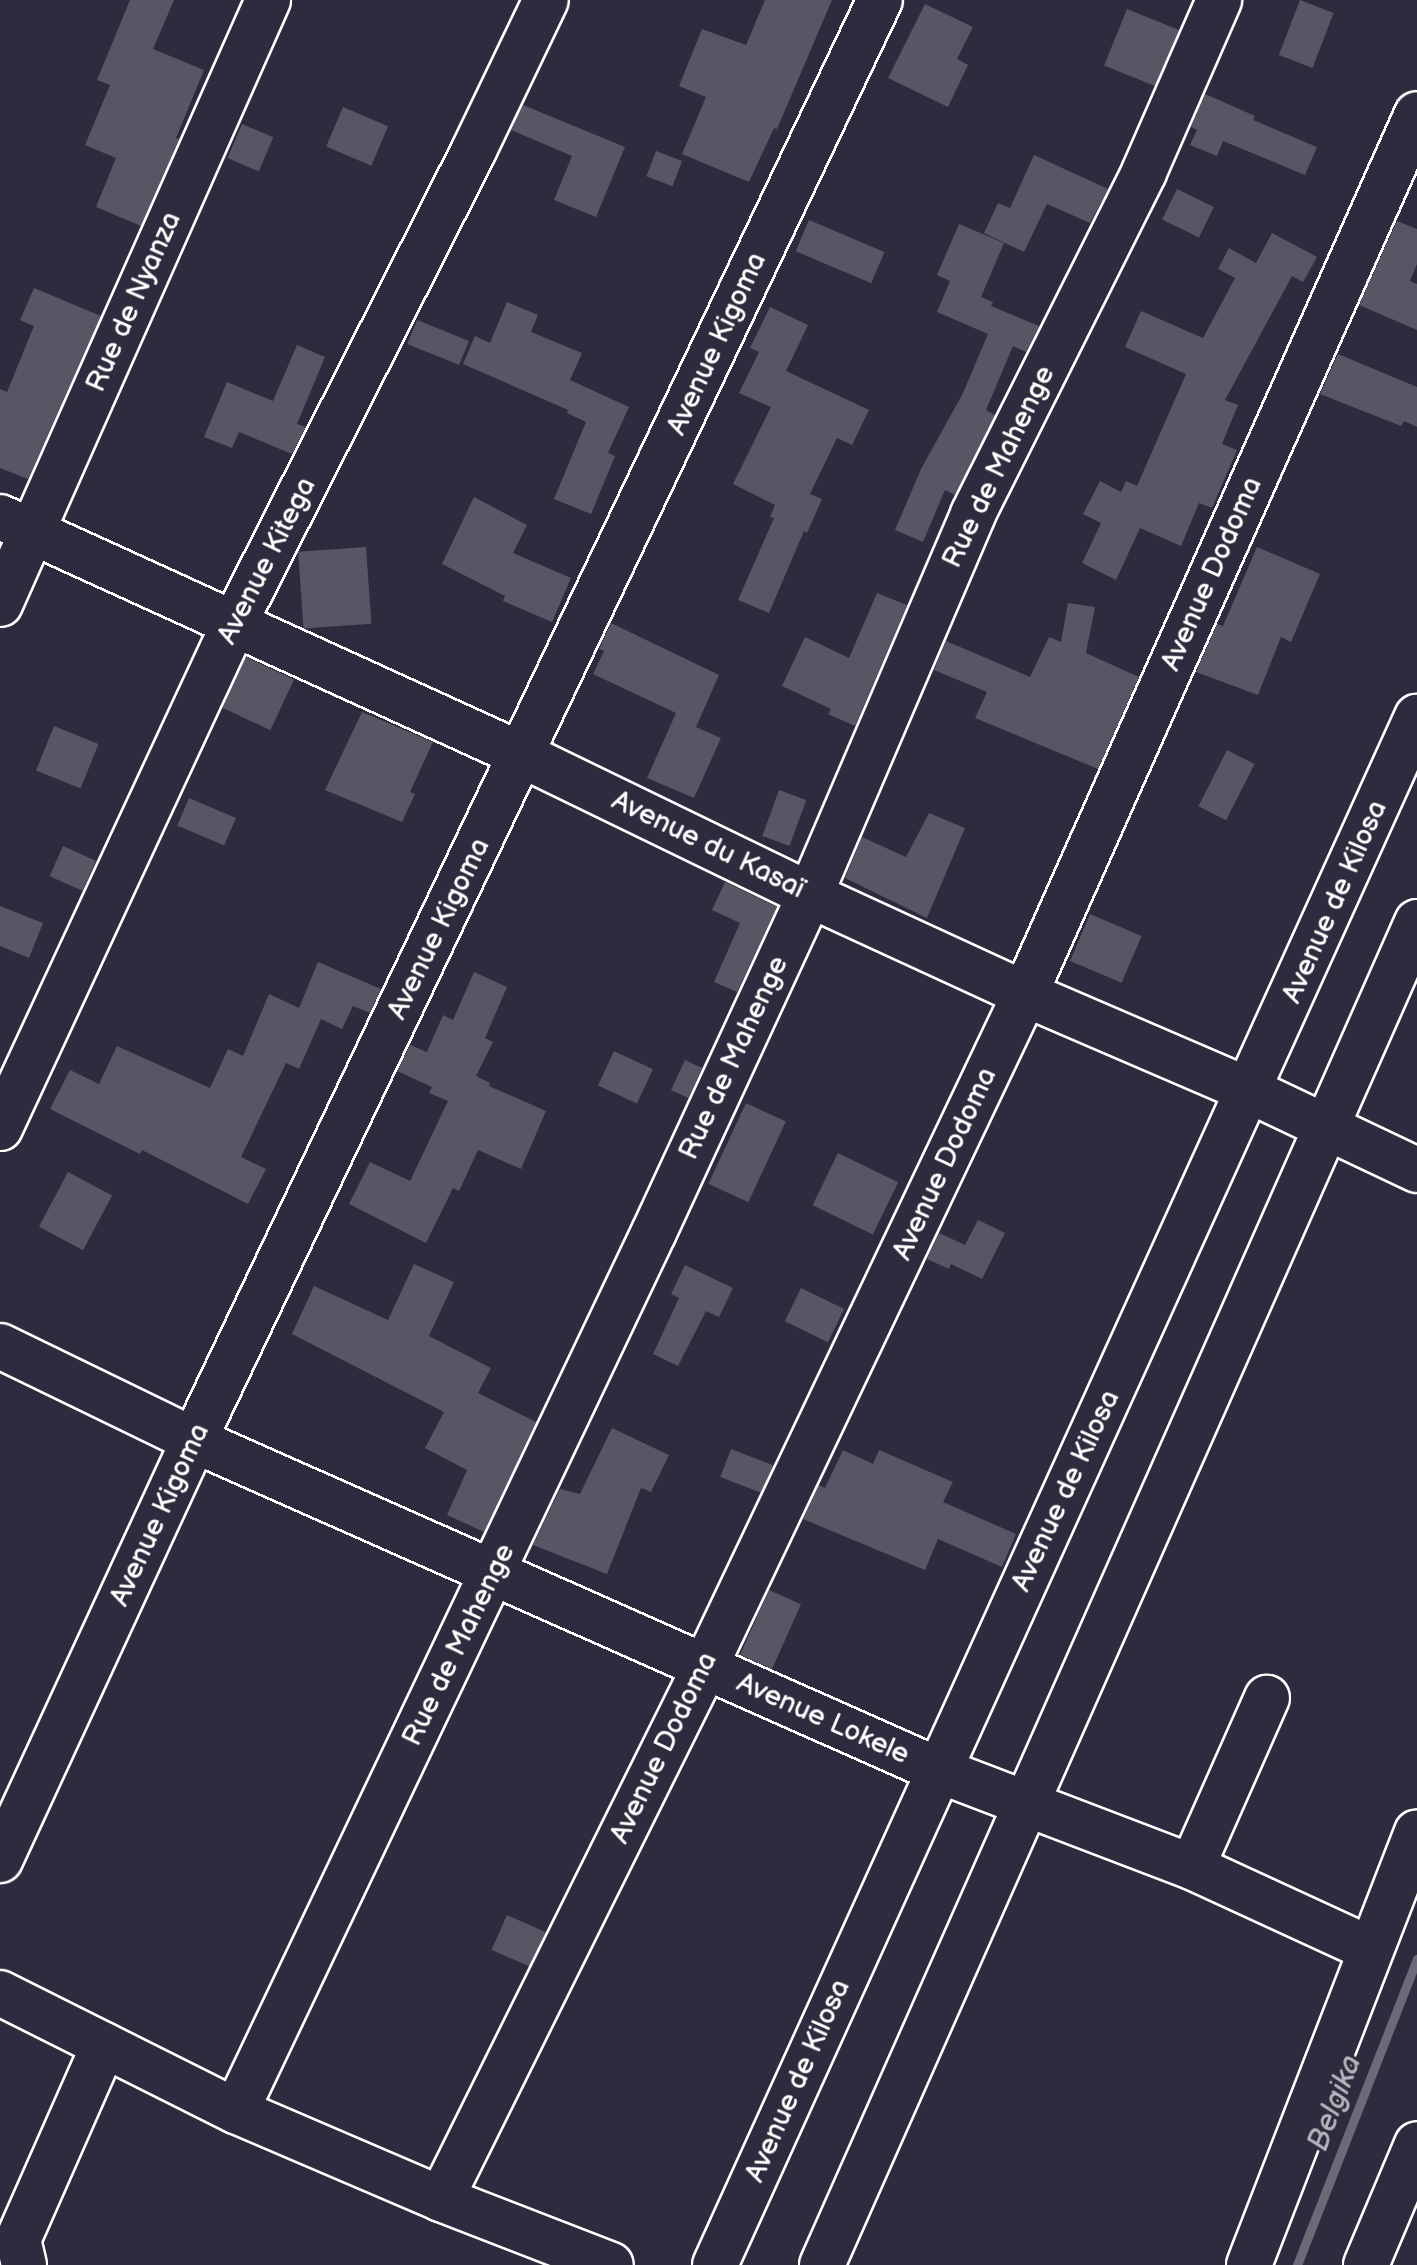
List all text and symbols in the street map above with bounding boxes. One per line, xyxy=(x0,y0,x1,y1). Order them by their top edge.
street label: Rue de Nyanza xyxy=(79,207,189,397)
street label: Avenue Kigoma xyxy=(660,248,774,440)
street label: Rue de Mahenge xyxy=(936,361,1062,573)
street label: Avenue Kitega xyxy=(211,472,323,650)
street label: Avenue Dodoma xyxy=(1154,472,1270,676)
street label: Avenue du Kasaï xyxy=(606,784,810,906)
street label: Avenue de Kilosa xyxy=(1275,796,1395,1008)
street label: Avenue Kigoma xyxy=(381,833,497,1025)
street label: Rue de Mahenge xyxy=(672,951,796,1165)
street label: Avenue Dodoma xyxy=(886,1062,1004,1266)
street label: Avenue de Kilosa xyxy=(1005,1385,1127,1597)
street label: Avenue Kigoma xyxy=(103,1419,217,1611)
street label: Rue de Mahenge xyxy=(396,1539,522,1751)
street label: Avenue Dodoma xyxy=(603,1647,725,1849)
street label: Avenue Lokele xyxy=(732,1666,914,1772)
street label: Avenue de Kilosa xyxy=(738,1975,858,2187)
water label: Belgika xyxy=(1300,2050,1370,2156)

